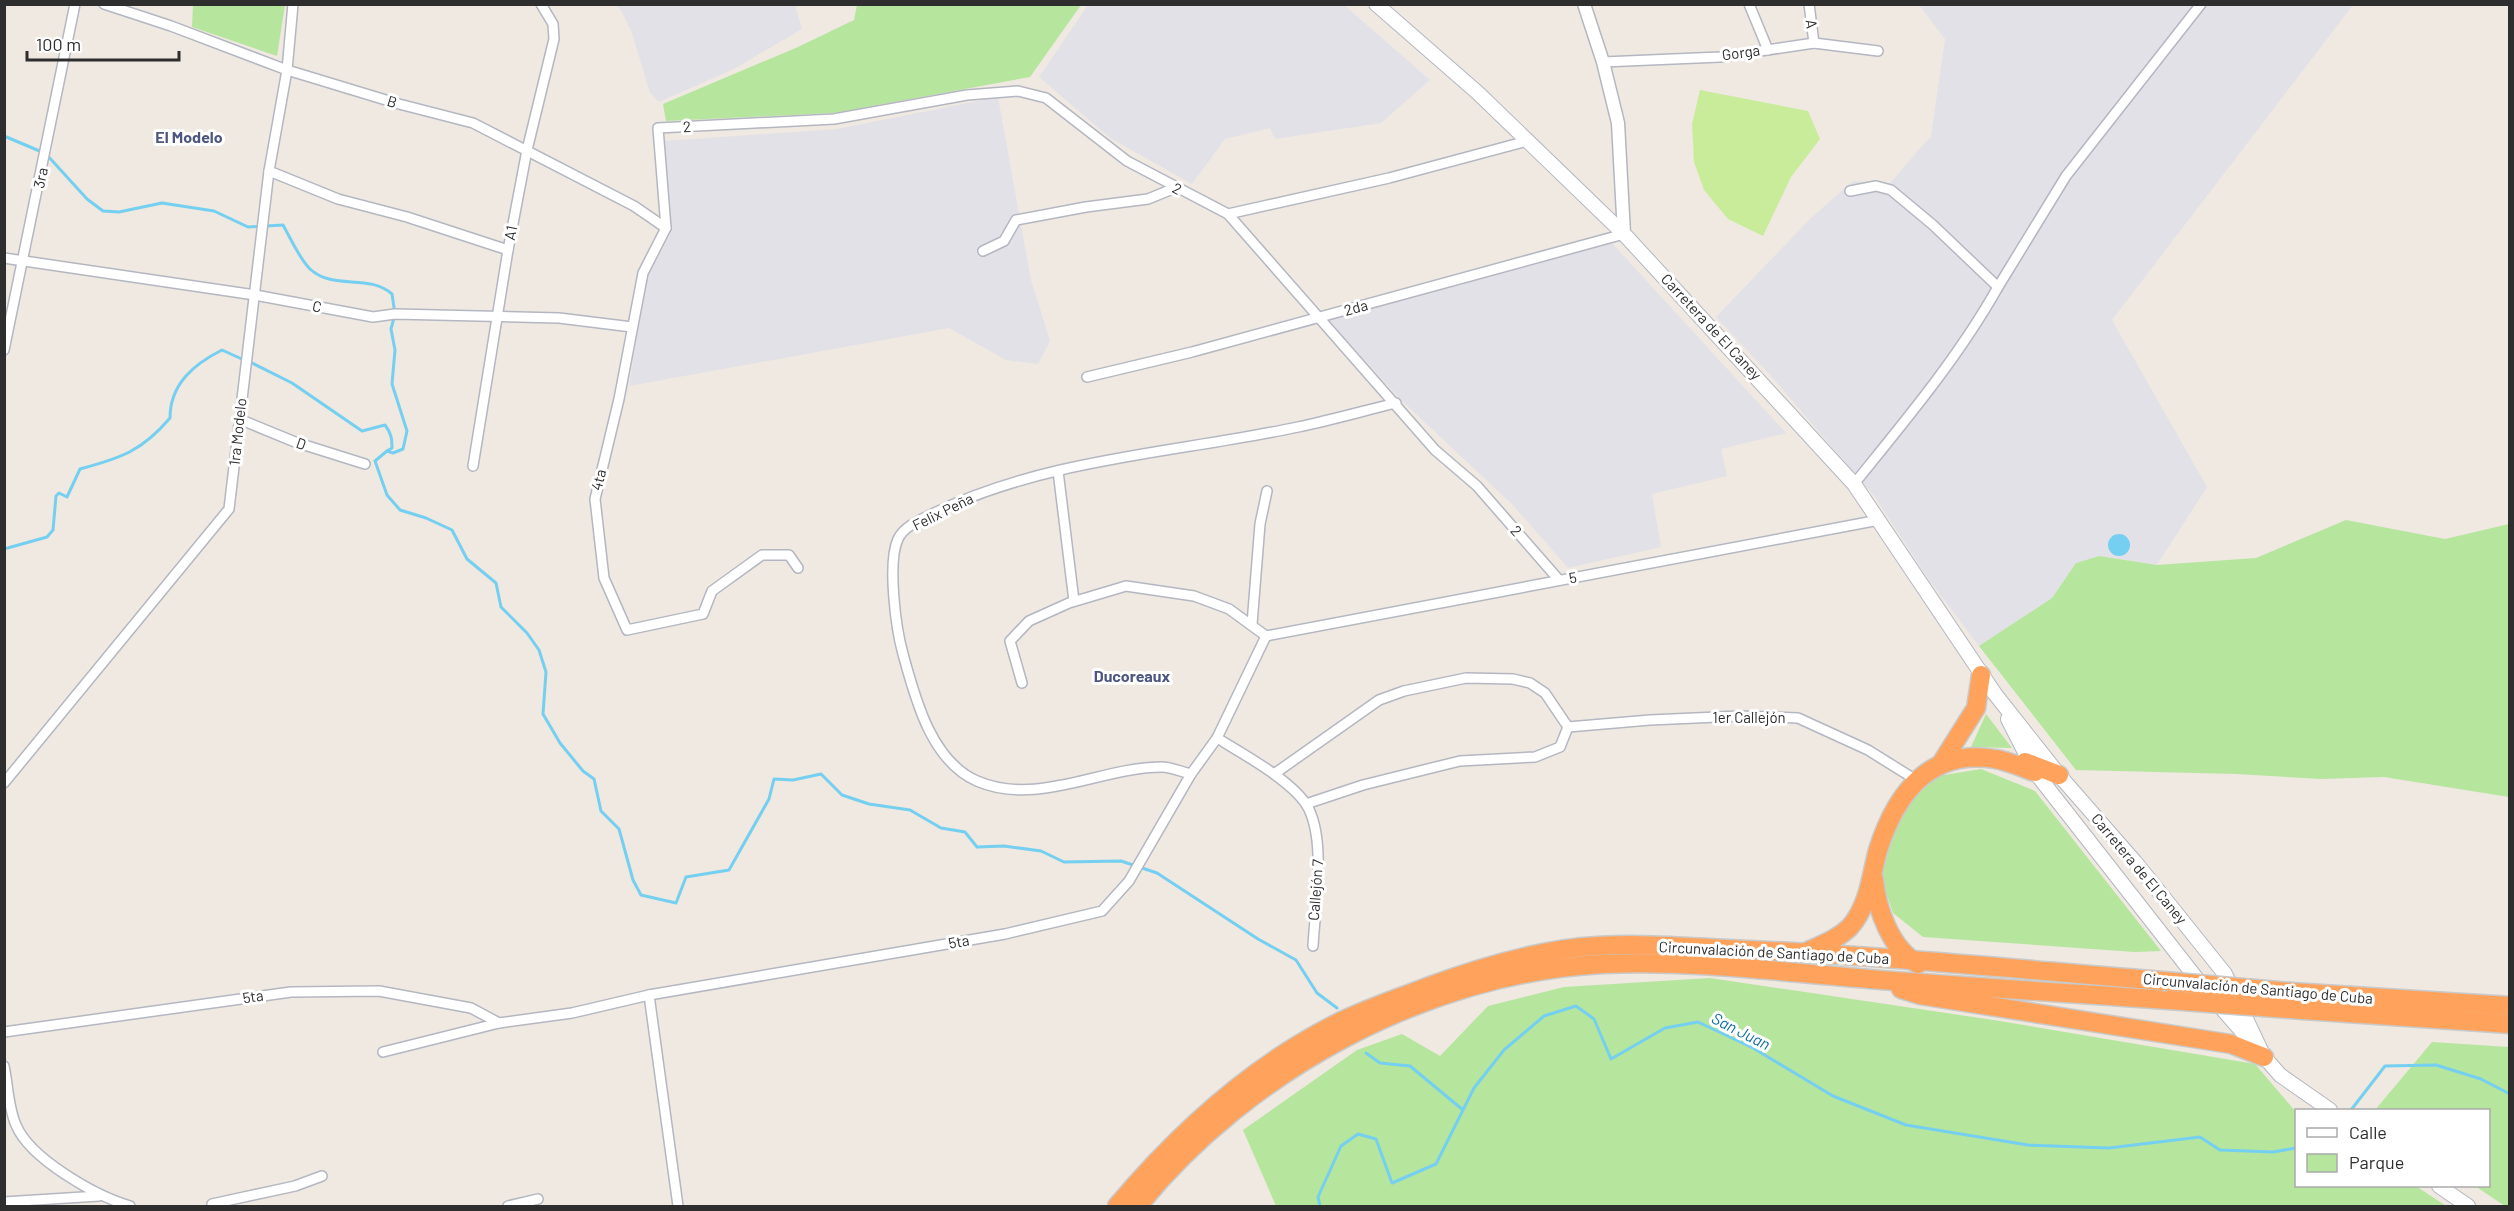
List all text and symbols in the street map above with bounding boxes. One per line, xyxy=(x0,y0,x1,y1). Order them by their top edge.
street label: A xyxy=(1802,18,1822,30)
scale bar xyxy=(27,24,178,62)
text: 100 m xyxy=(36,33,81,55)
street label: Gorga xyxy=(1721,40,1761,64)
street label: B xyxy=(385,91,399,111)
street label: 2 xyxy=(682,117,691,135)
district label: El Modelo xyxy=(155,127,223,146)
street label: 3ra xyxy=(29,166,51,190)
street label: 2 xyxy=(1170,178,1185,198)
street label: A1 xyxy=(500,224,520,242)
street label: Carretera de El Caney xyxy=(1658,269,1766,383)
street label: 2da xyxy=(1342,295,1370,319)
street label: C xyxy=(311,296,323,316)
street label: 1ra Modelo xyxy=(224,397,250,467)
street label: D xyxy=(294,433,309,453)
street label: 4ta xyxy=(587,467,609,492)
street label: Felix Peña xyxy=(909,489,976,534)
street label: 2 xyxy=(1507,521,1526,539)
street label: 5 xyxy=(1568,568,1578,586)
district label: Ducoreaux xyxy=(1094,666,1171,685)
street label: 1er Callejón xyxy=(1712,708,1786,726)
street label: Carretera de El Caney xyxy=(2088,809,2191,927)
street label: Callejón 7 xyxy=(1304,859,1326,921)
street label: 5ta xyxy=(947,930,971,952)
street label: Circunvalación de Santiago de Cuba xyxy=(1658,937,1890,967)
street label: Circunvalación de Santiago de Cuba xyxy=(2142,969,2374,1007)
street label: 5ta xyxy=(241,986,264,1006)
water label: San Juan xyxy=(1709,1008,1774,1053)
legend xyxy=(2295,1109,2490,1187)
text: Calle xyxy=(2349,1121,2387,1143)
text: Parque xyxy=(2349,1151,2404,1173)

